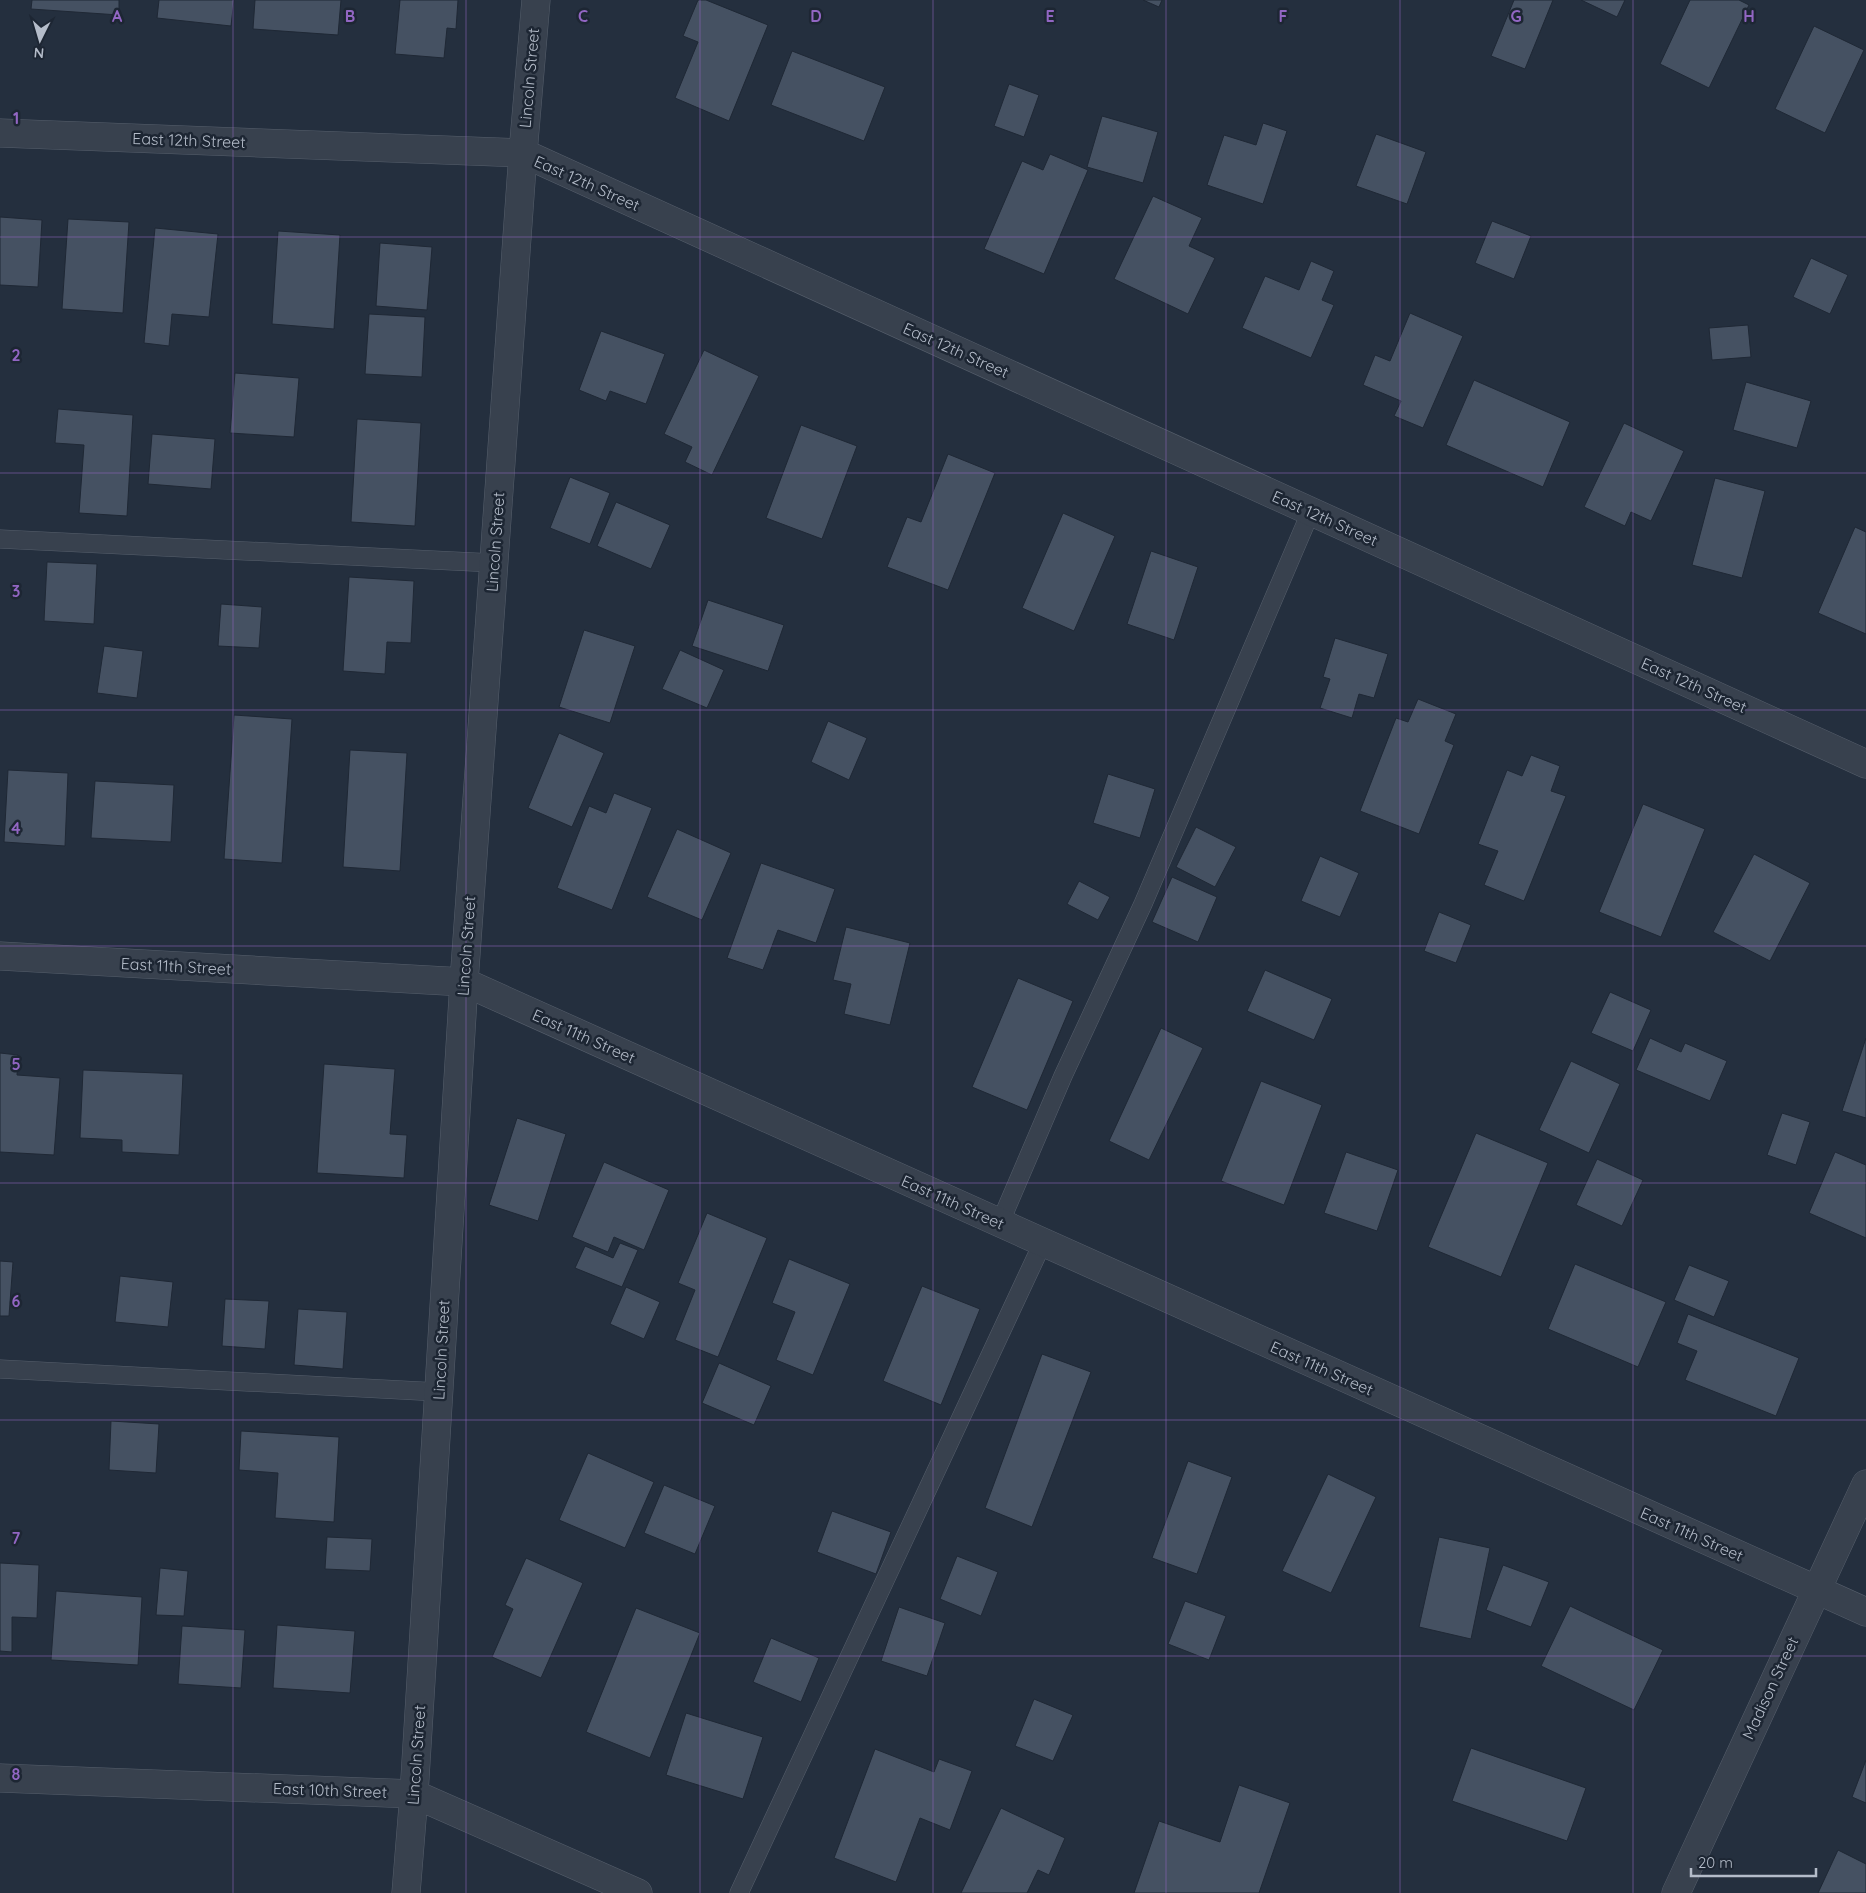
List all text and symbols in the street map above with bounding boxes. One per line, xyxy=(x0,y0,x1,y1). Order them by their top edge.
text: A xyxy=(112,6,123,26)
text: B xyxy=(345,6,355,26)
text: C xyxy=(578,6,588,26)
text: D xyxy=(810,6,822,26)
text: E xyxy=(1045,6,1055,26)
text: F xyxy=(1279,6,1288,26)
text: G xyxy=(1510,6,1522,26)
text: H xyxy=(1743,6,1755,26)
north arrow xyxy=(15,15,65,65)
street label: Lincoln Street xyxy=(515,27,543,129)
text: N xyxy=(33,44,45,62)
text: 1 xyxy=(13,108,19,128)
street label: East 12th Street xyxy=(132,128,246,152)
street label: East 12th Street xyxy=(531,151,643,215)
street label: East 12th Street xyxy=(900,318,1012,382)
text: 2 xyxy=(11,345,21,365)
street label: East 12th Street xyxy=(1269,486,1381,550)
street label: Lincoln Street xyxy=(482,491,508,593)
text: 3 xyxy=(12,581,20,601)
street label: East 12th Street xyxy=(1638,653,1750,717)
text: 4 xyxy=(11,818,21,838)
street label: Lincoln Street xyxy=(453,895,479,997)
street label: East 11th Street xyxy=(120,953,232,979)
street label: East 11th Street xyxy=(529,1004,639,1068)
text: 5 xyxy=(11,1054,21,1074)
street label: East 11th Street xyxy=(898,1170,1008,1234)
text: 6 xyxy=(12,1291,21,1311)
street label: Lincoln Street xyxy=(428,1299,454,1401)
street label: East 11th Street xyxy=(1267,1336,1377,1400)
street label: East 11th Street xyxy=(1637,1502,1747,1566)
text: 7 xyxy=(12,1528,21,1548)
street label: Madison Street xyxy=(1738,1634,1802,1742)
street label: Lincoln Street xyxy=(403,1704,429,1806)
text: 8 xyxy=(12,1764,21,1784)
street label: East 10th Street xyxy=(273,1778,387,1802)
scale bar xyxy=(1691,1846,1816,1878)
text: 20 m xyxy=(1698,1853,1733,1872)

